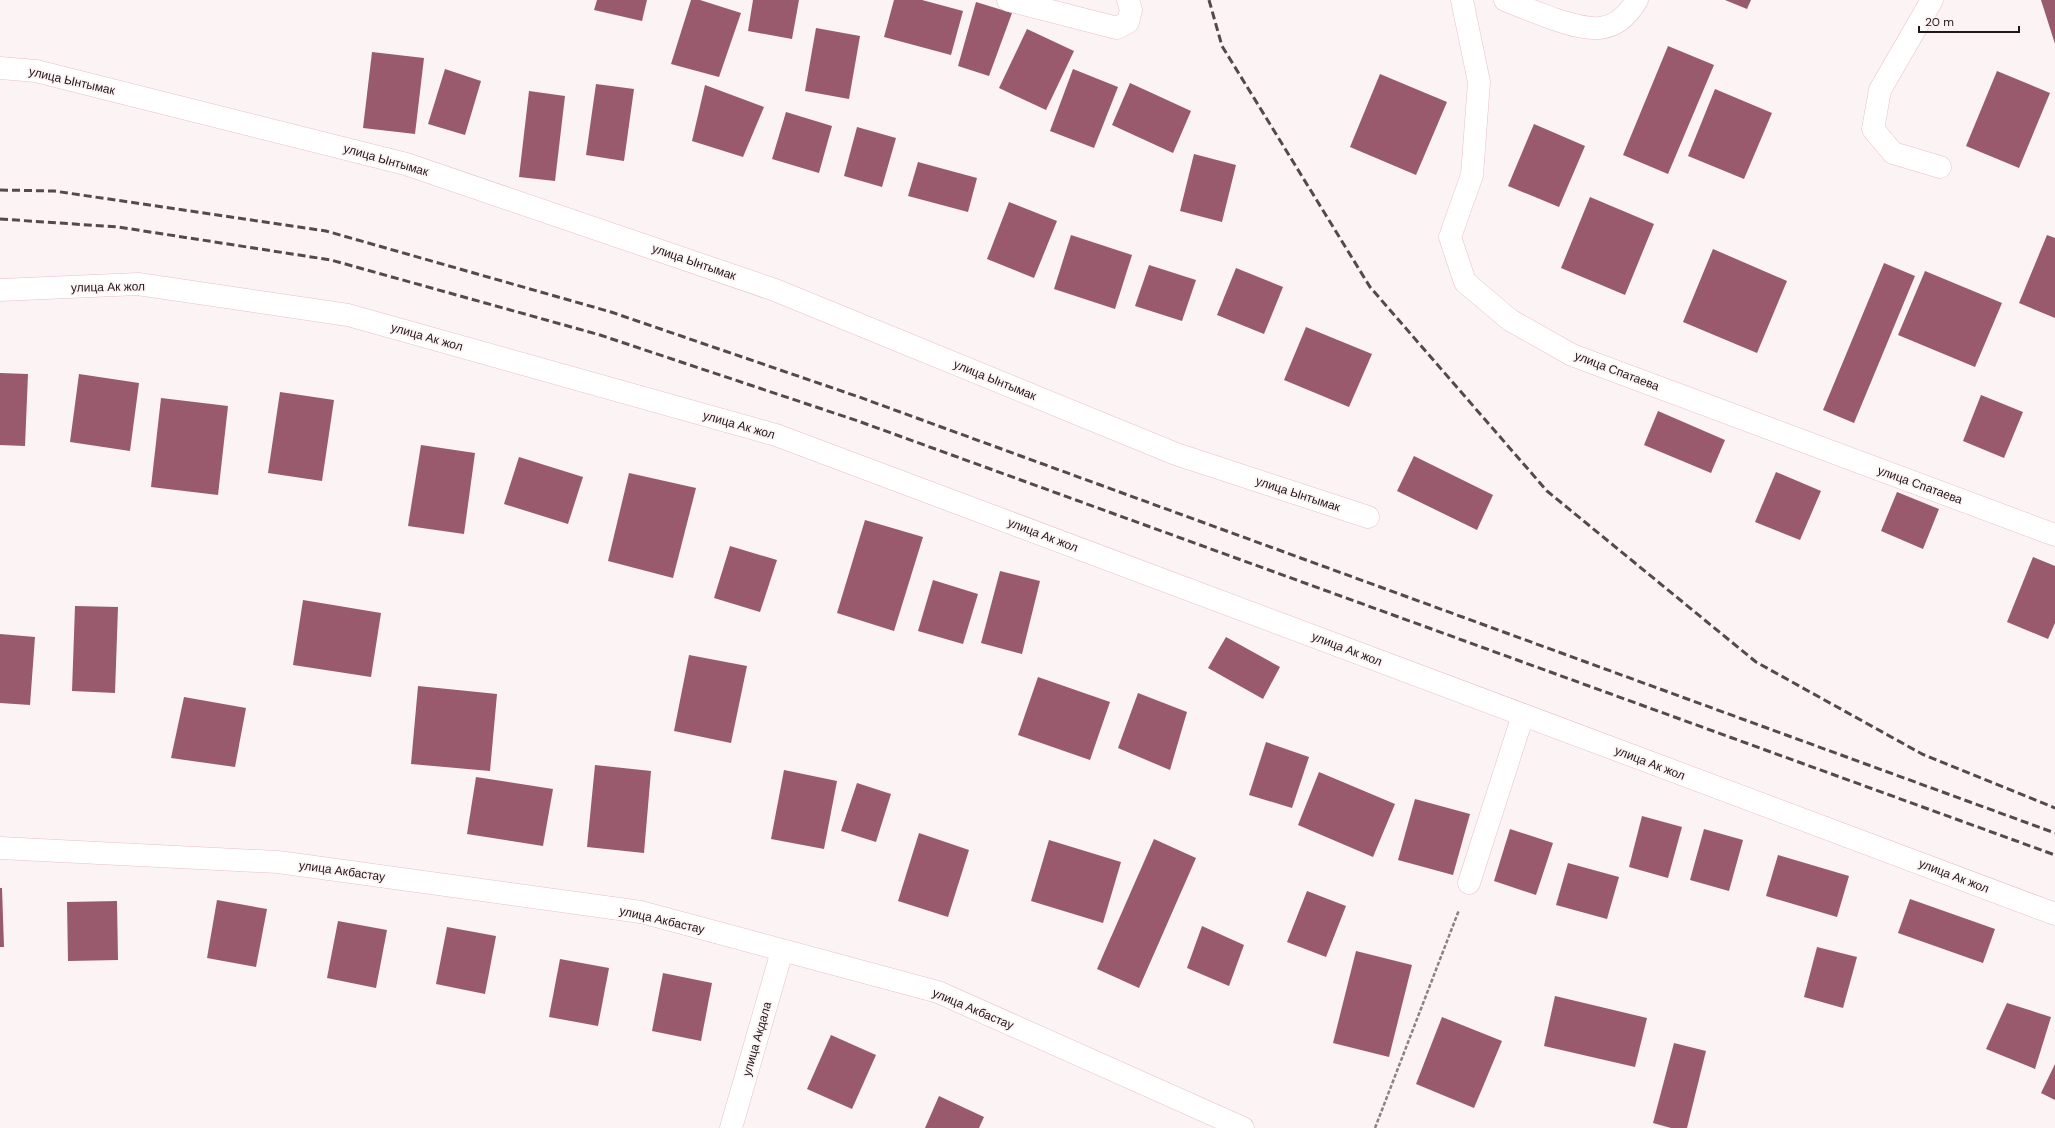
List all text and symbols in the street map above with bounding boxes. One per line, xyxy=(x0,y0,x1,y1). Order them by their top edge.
scale bar xyxy=(1919,8,2019,34)
text: 20 m xyxy=(1925,14,1954,30)
street label: улица Ынтымак xyxy=(27,63,117,99)
street label: улица Ынтымак xyxy=(342,140,431,180)
street label: улица Ынтымак xyxy=(650,240,739,284)
street label: улица Ак жол xyxy=(71,278,145,296)
street label: улица Ак жол xyxy=(389,319,465,355)
street label: улица Спатаева xyxy=(1572,348,1662,395)
street label: улица Ынтымак xyxy=(951,356,1039,404)
street label: улица Ак жол xyxy=(701,407,777,443)
street label: улица Спатаева xyxy=(1875,462,1965,508)
street label: улица Ынтымак xyxy=(1254,473,1343,515)
street label: улица Ак жол xyxy=(1006,514,1080,556)
street label: улица Ак жол xyxy=(1310,628,1384,670)
street label: улица Ак жол xyxy=(1613,742,1687,784)
street label: улица Ак жол xyxy=(1917,855,1991,897)
street label: улица Акбастау xyxy=(298,857,386,885)
street label: улица Акбастау xyxy=(618,902,706,938)
street label: улица Акбастау xyxy=(930,985,1016,1033)
street label: улица Акдала xyxy=(739,1000,775,1078)

